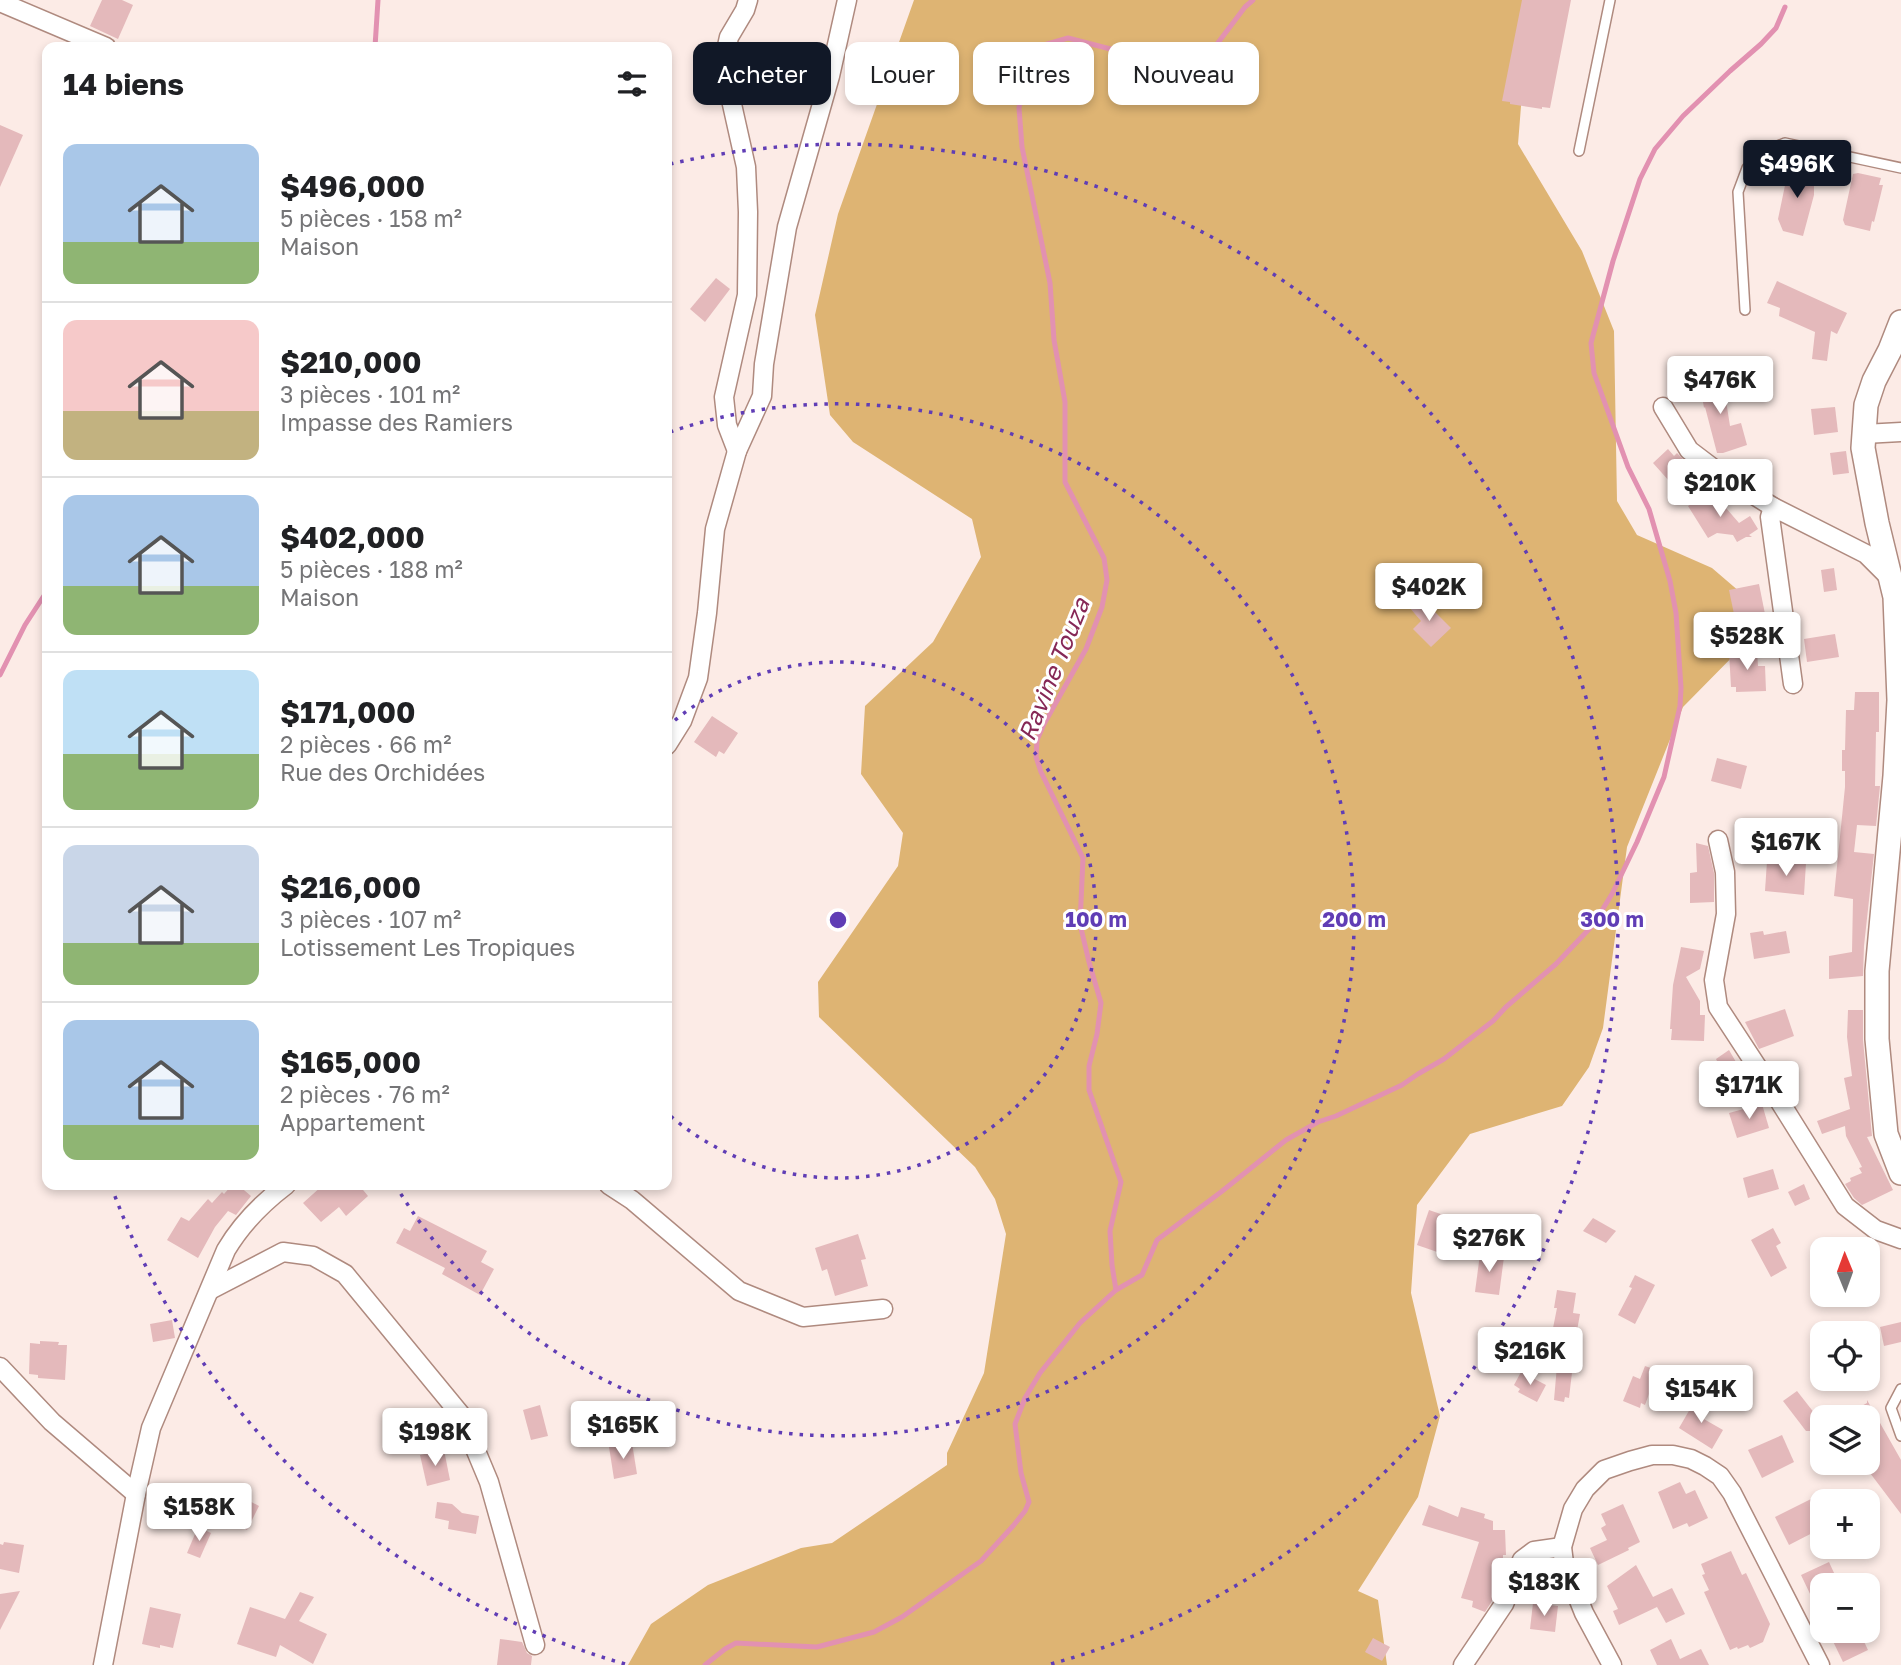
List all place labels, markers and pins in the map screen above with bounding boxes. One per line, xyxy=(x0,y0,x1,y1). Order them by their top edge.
pin: $496K xyxy=(1748,140,1846,200)
pin: $476K xyxy=(1671,356,1769,416)
pin: $210K xyxy=(1671,460,1769,519)
pin: $402K xyxy=(1380,564,1478,623)
pin: $528K xyxy=(1698,612,1796,672)
pin: $167K xyxy=(1737,818,1835,878)
centre of rings xyxy=(826,908,850,932)
pin: $171K xyxy=(1700,1062,1798,1121)
pin: $276K xyxy=(1440,1214,1538,1274)
pin: $216K xyxy=(1481,1328,1579,1387)
pin: $154K xyxy=(1652,1366,1750,1425)
pin: $165K xyxy=(574,1402,672,1461)
pin: $198K xyxy=(386,1408,484,1468)
pin: $158K xyxy=(150,1484,248,1543)
pin: $183K xyxy=(1495,1558,1593,1618)

